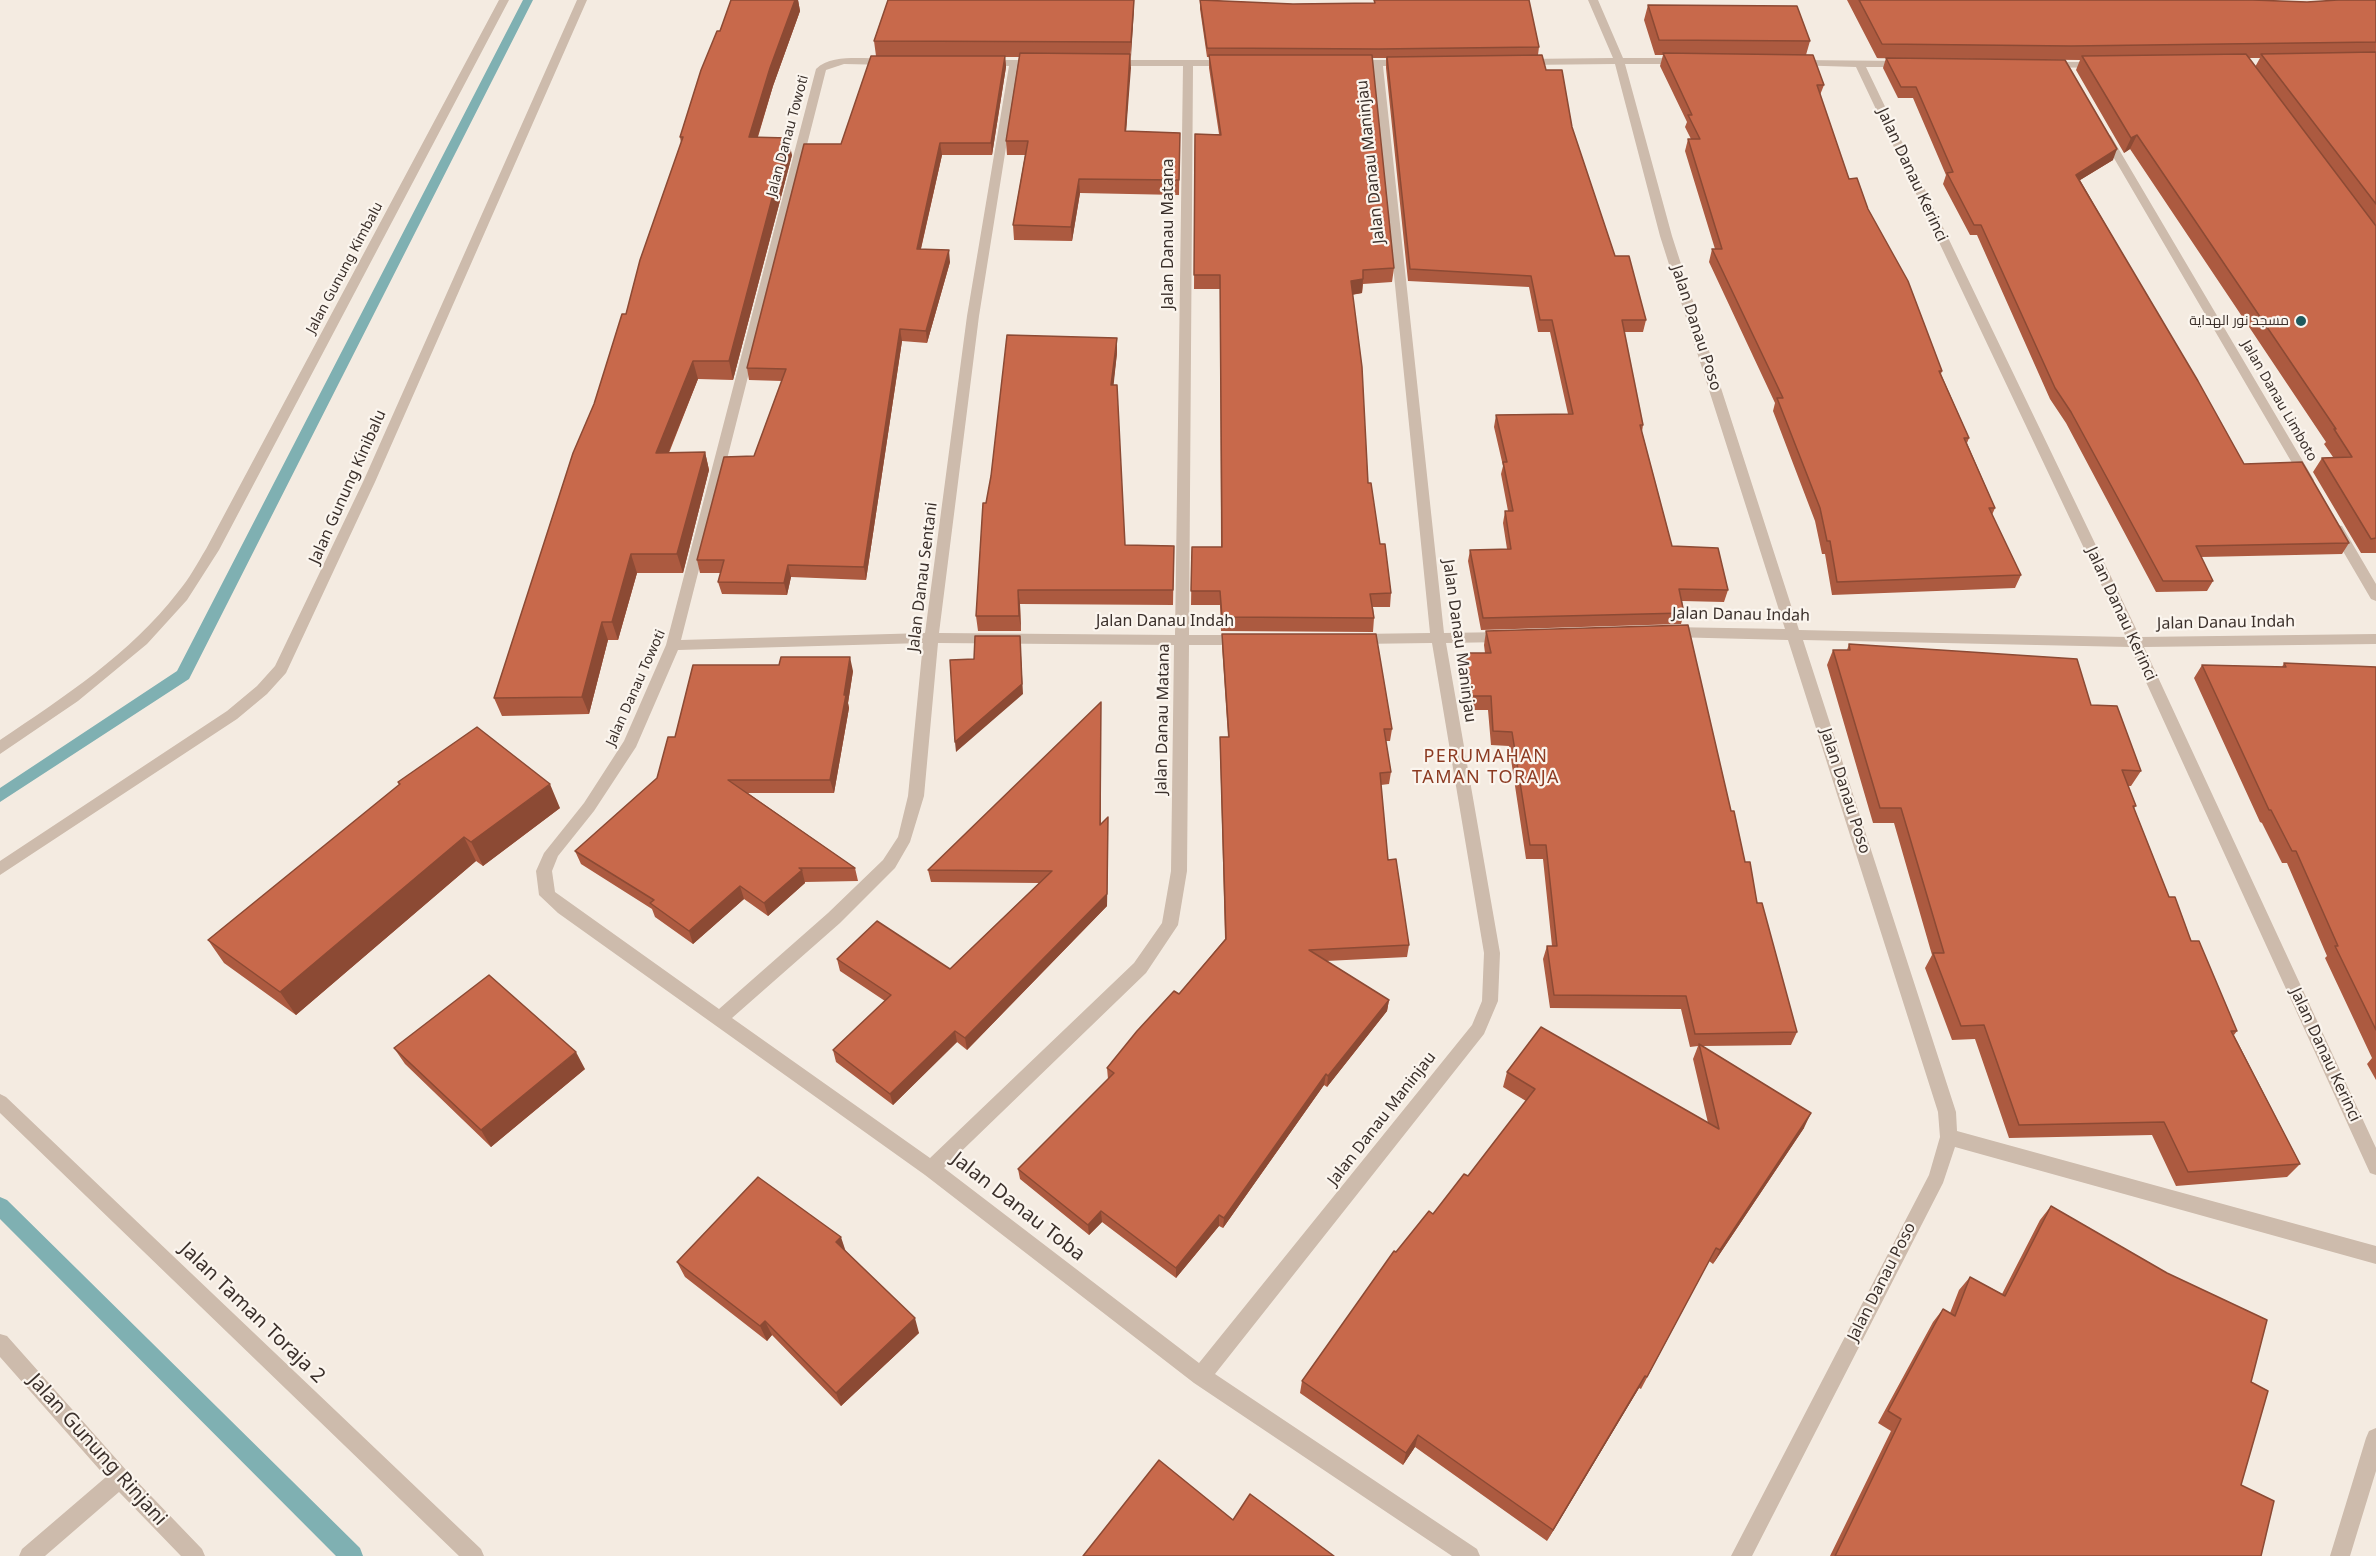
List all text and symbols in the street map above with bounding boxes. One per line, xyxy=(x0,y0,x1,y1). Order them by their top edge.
street label: Jalan Danau Towoti xyxy=(764,73,812,199)
street label: Jalan Danau Maninjau xyxy=(1353,79,1389,245)
street label: Jalan Danau Kerinci xyxy=(1873,105,1951,245)
street label: Jalan Danau Matana xyxy=(1158,158,1178,310)
street label: Jalan Gunung Kimbalu xyxy=(303,199,387,337)
street label: Jalan Danau Poso xyxy=(1667,263,1725,393)
place label: مسجد نور الهداية xyxy=(2189,313,2289,329)
marker: مسجد نور الهداية xyxy=(2294,314,2308,328)
street label: Jalan Danau Limboto xyxy=(2237,337,2321,465)
street label: Jalan Gunung Kinibalu xyxy=(305,407,391,567)
street label: Jalan Danau Sentani xyxy=(904,501,942,653)
street label: Jalan Danau Kerinci xyxy=(2082,544,2160,684)
street label: Jalan Danau Maninjau xyxy=(1438,558,1480,724)
street label: Jalan Danau Indah xyxy=(1672,604,1810,626)
street label: Jalan Danau Indah xyxy=(1096,611,1234,631)
street label: Jalan Danau Indah xyxy=(2157,612,2295,634)
street label: Jalan Danau Towoti xyxy=(603,627,669,749)
street label: Jalan Danau Matana xyxy=(1152,643,1174,795)
street label: Jalan Danau Poso xyxy=(1816,726,1874,856)
district label: PERUMAHAN TAMAN TORAJA xyxy=(1412,746,1560,789)
street label: Jalan Danau Kerinci xyxy=(2286,985,2364,1125)
street label: Jalan Danau Maninjau xyxy=(1324,1048,1440,1190)
street label: Jalan Danau Toba xyxy=(946,1147,1090,1267)
street label: Jalan Danau Poso xyxy=(1844,1219,1920,1345)
street label: Jalan Taman Toraja 2 xyxy=(174,1237,330,1389)
street label: Jalan Gunung Rinjani xyxy=(23,1369,171,1531)

